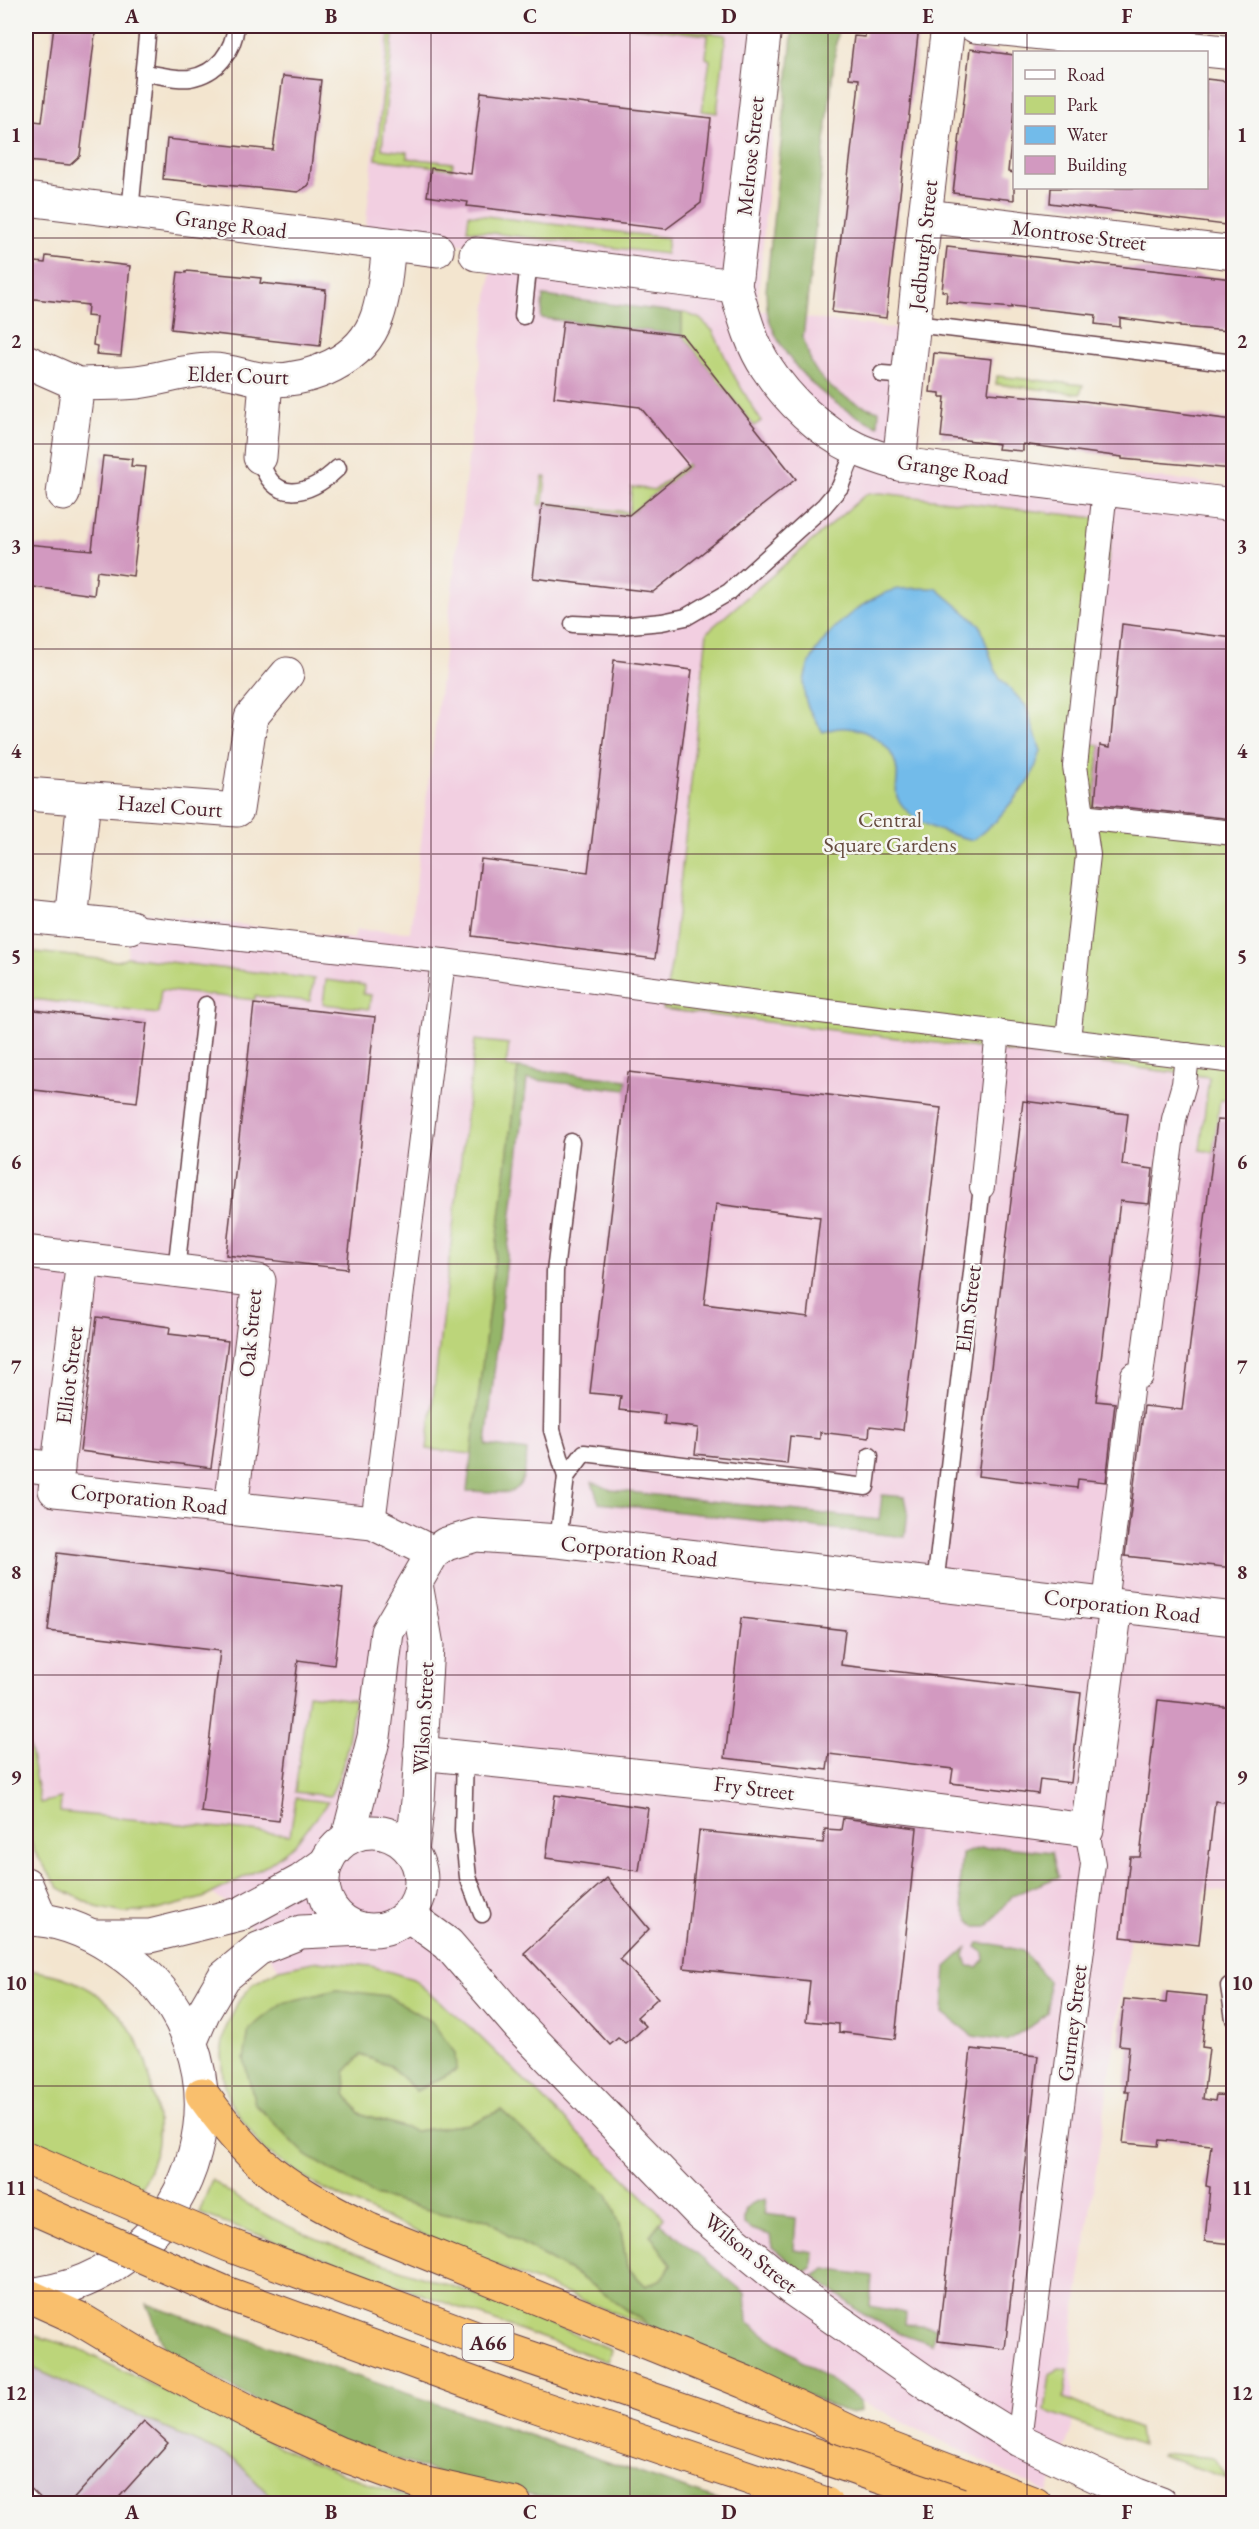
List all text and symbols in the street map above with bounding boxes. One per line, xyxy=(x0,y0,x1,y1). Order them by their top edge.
text: A xyxy=(124,3,140,29)
text: B xyxy=(325,3,337,29)
text: C xyxy=(523,3,537,29)
text: D xyxy=(721,3,737,29)
text: E xyxy=(922,3,934,29)
text: F xyxy=(1122,3,1133,29)
legend xyxy=(1013,51,1208,189)
text: Road xyxy=(1067,63,1106,86)
text: Park xyxy=(1067,93,1098,116)
street label: Melrose Street xyxy=(729,95,771,217)
text: 1 xyxy=(11,122,21,148)
text: 1 xyxy=(1237,122,1247,148)
text: Water xyxy=(1067,123,1108,146)
text: Building xyxy=(1067,153,1127,176)
street label: Jedburgh Street xyxy=(902,178,944,314)
street label: Grange Road xyxy=(173,203,289,245)
street label: Montrose Street xyxy=(1010,212,1148,258)
text: 2 xyxy=(11,328,22,354)
text: 2 xyxy=(1237,328,1248,354)
street label: Elder Court xyxy=(187,359,289,391)
street label: Grange Road xyxy=(895,447,1012,491)
text: 3 xyxy=(11,533,21,559)
text: 3 xyxy=(1237,533,1247,559)
text: 4 xyxy=(11,738,22,764)
text: 4 xyxy=(1237,738,1248,764)
street label: Hazel Court xyxy=(117,788,224,824)
park label: Central Square Gardens xyxy=(823,805,957,859)
text: 5 xyxy=(11,943,21,969)
text: 5 xyxy=(1237,943,1247,969)
text: 6 xyxy=(11,1149,22,1175)
text: 6 xyxy=(1237,1149,1248,1175)
street label: Elm Street xyxy=(948,1264,988,1354)
street label: Oak Street xyxy=(232,1288,268,1378)
street label: Elliot Street xyxy=(49,1324,89,1426)
text: 7 xyxy=(11,1354,22,1380)
text: 7 xyxy=(1237,1354,1248,1380)
street label: Corporation Road xyxy=(69,1476,230,1522)
street label: Corporation Road xyxy=(559,1528,720,1574)
text: 8 xyxy=(11,1559,21,1585)
text: 8 xyxy=(1237,1559,1247,1585)
street label: Corporation Road xyxy=(1042,1582,1203,1630)
street label: Wilson Street xyxy=(406,1661,440,1775)
text: 9 xyxy=(11,1764,22,1790)
text: 9 xyxy=(1237,1764,1248,1790)
street label: Fry Street xyxy=(712,1769,796,1807)
street label: Gurney Street xyxy=(1050,1963,1094,2083)
text: 10 xyxy=(5,1970,27,1996)
text: 10 xyxy=(1231,1970,1253,1996)
text: 11 xyxy=(5,2175,27,2201)
text: 11 xyxy=(1231,2175,1253,2201)
street label: Wilson Street xyxy=(698,2206,804,2300)
road number: A66 xyxy=(462,2324,514,2360)
text: 12 xyxy=(5,2380,27,2406)
text: 12 xyxy=(1231,2380,1253,2406)
text: A xyxy=(124,2499,140,2525)
text: B xyxy=(325,2499,337,2525)
text: C xyxy=(523,2499,537,2525)
text: D xyxy=(721,2499,737,2525)
text: E xyxy=(922,2499,934,2525)
text: F xyxy=(1122,2499,1133,2525)

